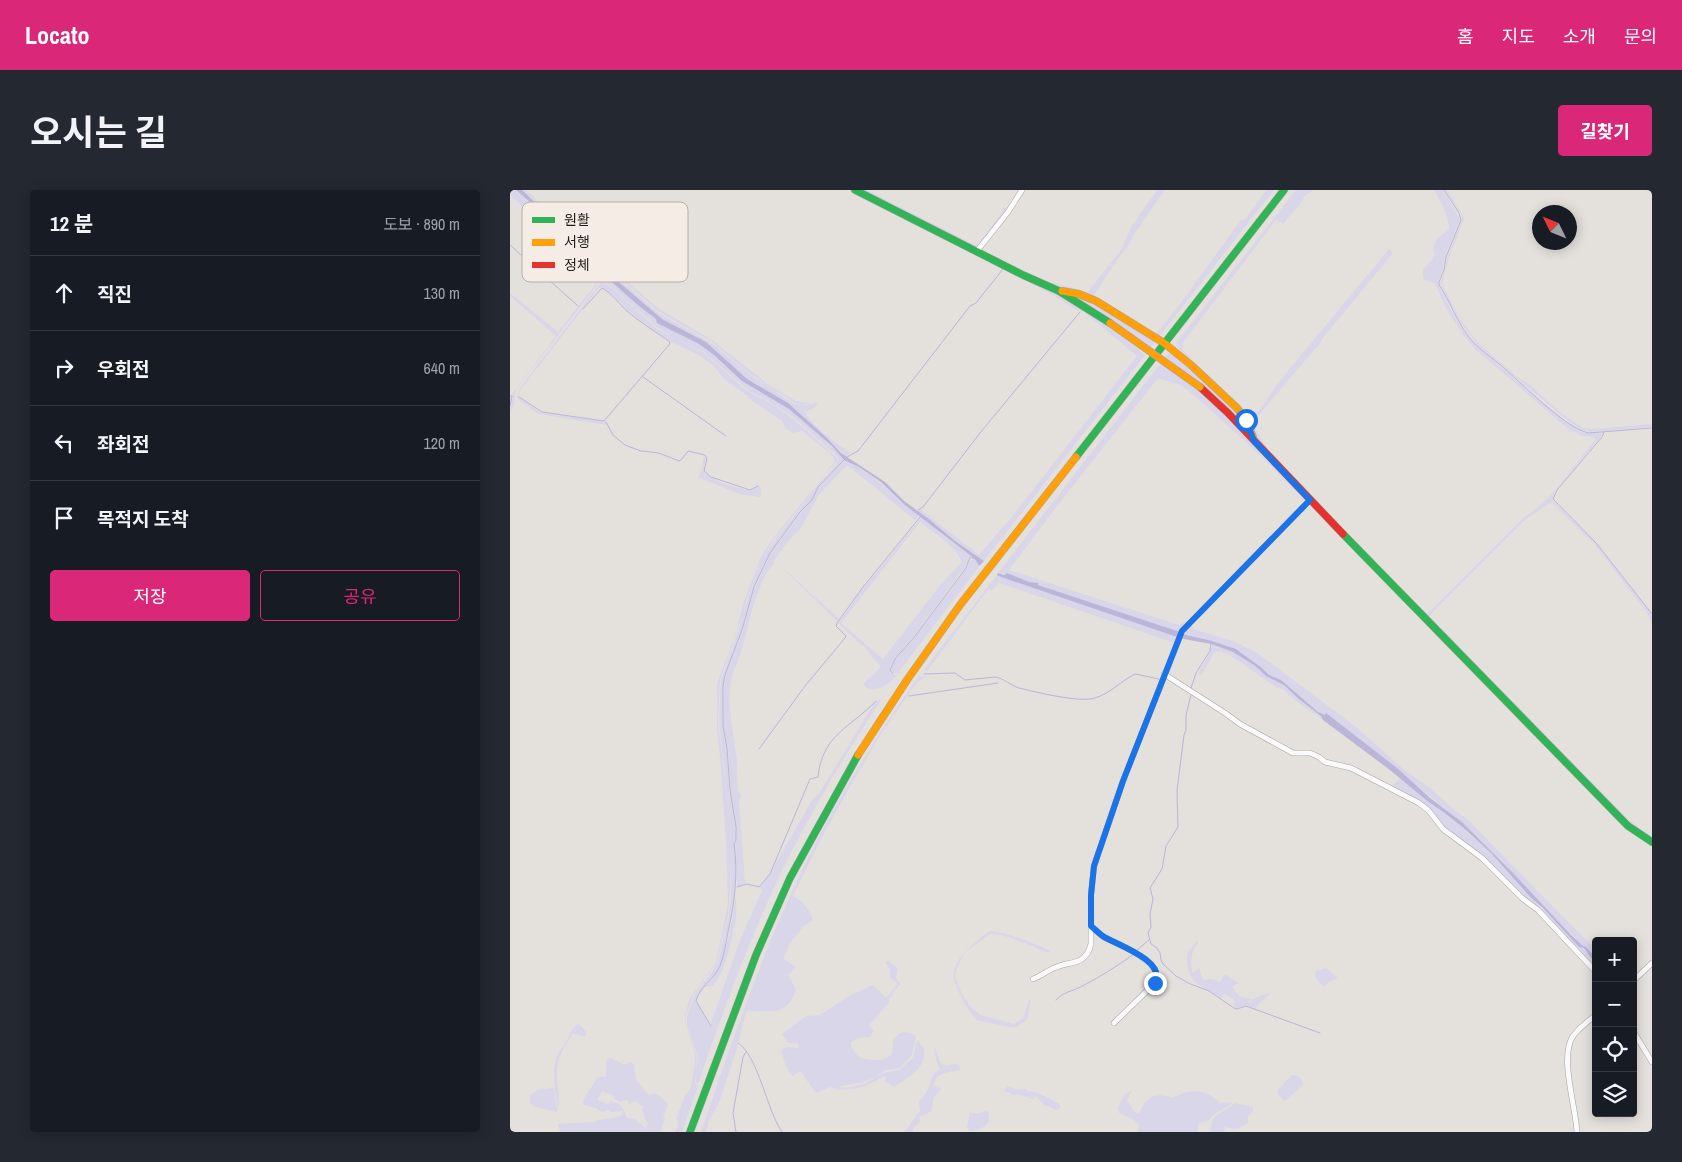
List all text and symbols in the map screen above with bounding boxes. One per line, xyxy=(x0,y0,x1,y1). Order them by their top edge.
text: Locato xyxy=(25,19,90,51)
text: 홈 xyxy=(1457,24,1474,49)
text: 지도 xyxy=(1502,24,1535,49)
text: 소개 xyxy=(1563,24,1596,49)
text: 문의 xyxy=(1624,24,1657,49)
button: 길찾기 xyxy=(1558,105,1652,156)
text: 오시는 길 xyxy=(30,109,167,156)
legend xyxy=(522,202,688,282)
north arrow xyxy=(1532,205,1577,250)
text: 12 분 xyxy=(50,209,93,238)
text: 원활 xyxy=(564,211,590,229)
text: 도보 · 890 m xyxy=(383,213,460,235)
text: 서행 xyxy=(564,233,590,251)
text: 정체 xyxy=(564,256,590,274)
icon: ahead xyxy=(50,279,78,307)
text: 직진 xyxy=(97,281,132,307)
text: 130 m xyxy=(424,282,460,304)
icon: right xyxy=(50,354,78,382)
text: 우회전 xyxy=(97,356,149,382)
text: 640 m xyxy=(424,357,460,379)
route start xyxy=(1235,409,1258,432)
icon: left xyxy=(50,429,78,457)
text: 좌회전 xyxy=(97,431,149,457)
text: 120 m xyxy=(424,432,460,454)
icon: arrive xyxy=(50,504,78,532)
text: 목적지 도착 xyxy=(97,506,189,532)
button: 저장 xyxy=(50,570,250,621)
button: 공유 xyxy=(260,570,460,621)
map controls xyxy=(1592,937,1637,1117)
button: + xyxy=(1592,937,1637,982)
route end xyxy=(1144,972,1167,995)
button: − xyxy=(1592,982,1637,1027)
button: locate xyxy=(1592,1027,1637,1072)
button: layers xyxy=(1592,1072,1637,1117)

